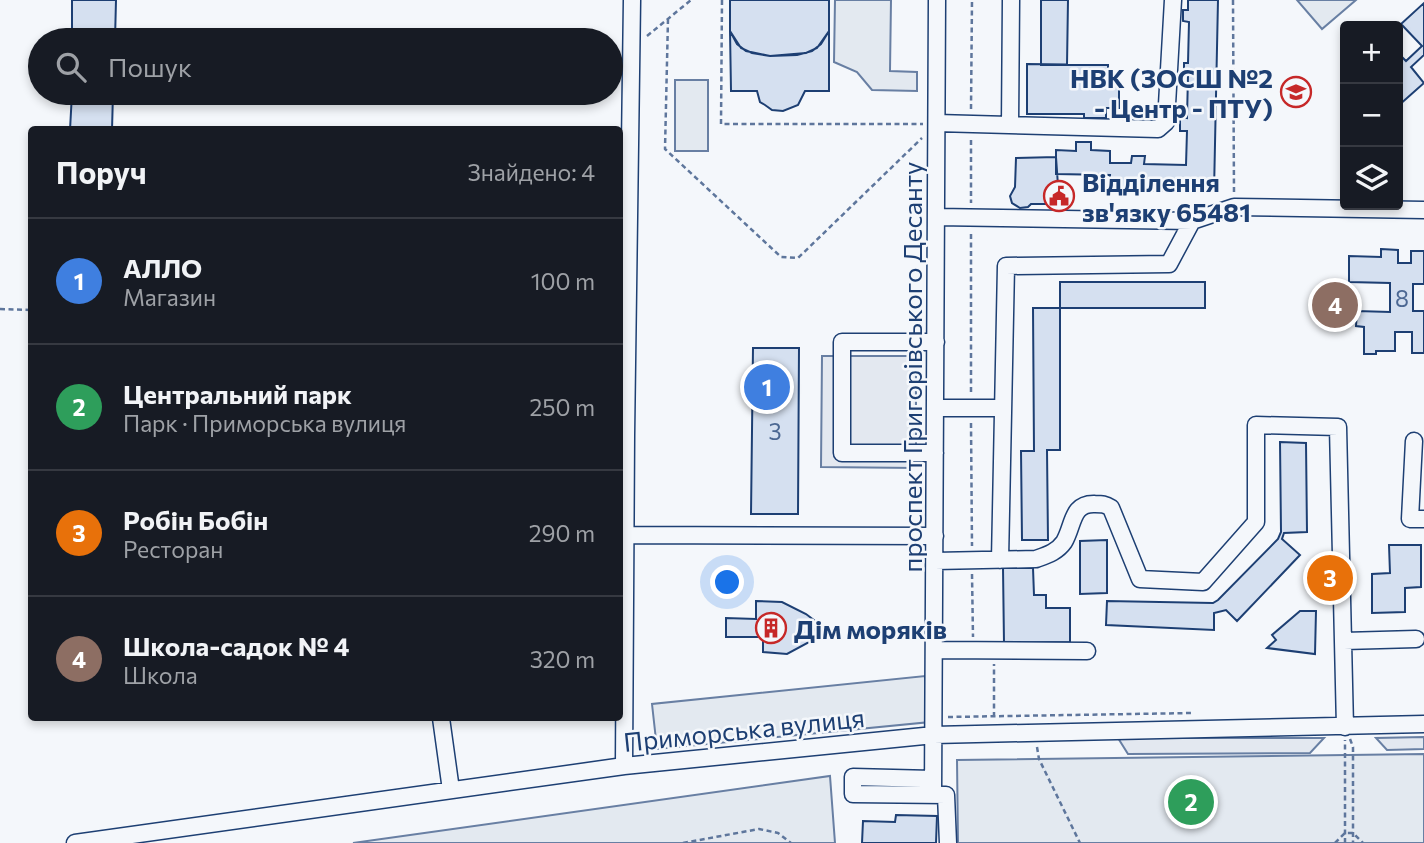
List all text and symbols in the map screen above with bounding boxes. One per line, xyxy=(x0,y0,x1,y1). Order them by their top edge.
map controls xyxy=(1340,21,1403,210)
button: + xyxy=(1340,21,1403,84)
search box xyxy=(28,28,623,105)
icon: search xyxy=(52,48,90,86)
text: Пошук xyxy=(108,51,192,82)
place label: НВК (ЗОСШ №2 - Центр - ПТУ) xyxy=(1070,62,1273,123)
school or university icon: НВК (ЗОСШ №2 - Центр - ПТУ) xyxy=(1279,75,1313,109)
button: − xyxy=(1340,84,1403,147)
button: layers xyxy=(1340,147,1403,210)
text: Поруч xyxy=(56,153,147,190)
text: Знайдено: 4 xyxy=(468,158,595,186)
street label: проспект Григорівського Десанту xyxy=(896,162,927,572)
place label: Відділення зв'язку 65481 xyxy=(1082,166,1251,227)
public building icon: Відділення зв'язку 65481 xyxy=(1042,179,1076,213)
text: АЛЛО xyxy=(123,252,202,283)
text: 1 xyxy=(74,267,84,295)
text: 100 m xyxy=(531,267,595,295)
pin: 4 xyxy=(1312,279,1358,331)
text: Магазин xyxy=(123,283,216,311)
house number: 8 xyxy=(1395,284,1409,312)
pin: 1 xyxy=(744,361,790,413)
text: Центральний парк xyxy=(123,378,352,409)
text: 2 xyxy=(72,393,86,421)
text: 250 m xyxy=(530,393,595,421)
text: Парк · Приморська вулиця xyxy=(123,409,406,437)
house number: 3 xyxy=(768,417,782,445)
text: Робін Бобін xyxy=(123,504,268,535)
text: 3 xyxy=(72,519,86,547)
text: 290 m xyxy=(529,519,595,547)
text: Ресторан xyxy=(123,535,223,563)
pin: 3 xyxy=(1307,552,1353,604)
your location xyxy=(710,565,744,599)
building icon: Дім моряків xyxy=(754,611,788,645)
place label: Дім моряків xyxy=(794,613,947,644)
text: Школа-садок № 4 xyxy=(123,630,349,661)
text: 4 xyxy=(72,645,86,673)
text: 320 m xyxy=(530,645,595,673)
text: Школа xyxy=(123,661,198,689)
street label: Приморська вулиця xyxy=(622,701,866,757)
pin: 2 xyxy=(1168,776,1214,828)

